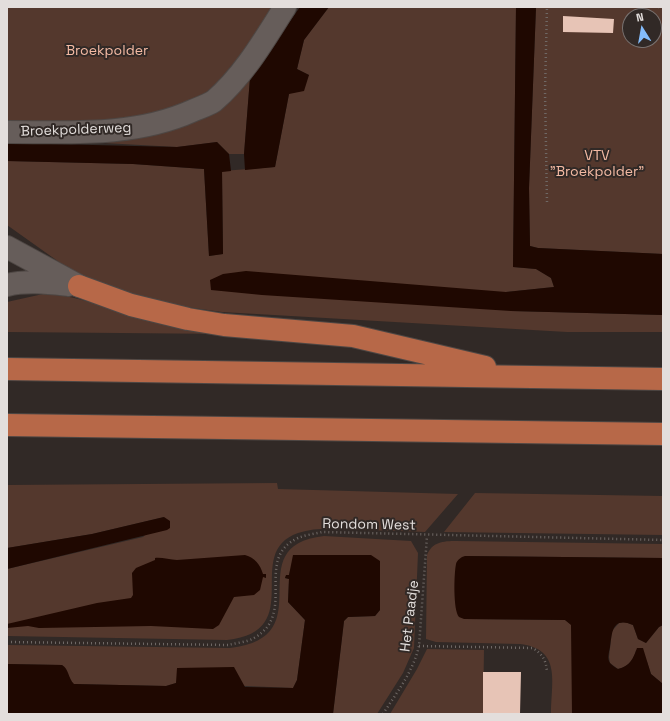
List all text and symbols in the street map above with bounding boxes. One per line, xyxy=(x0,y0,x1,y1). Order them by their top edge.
north arrow xyxy=(622,8,662,48)
text: N xyxy=(635,10,645,25)
park label: Broekpolder xyxy=(66,43,148,59)
street label: Broekpolderweg xyxy=(20,120,132,140)
park label: VTV "Broekpolder" xyxy=(550,148,644,180)
street label: Rondom West xyxy=(322,516,416,534)
street label: Het Paadje xyxy=(397,579,423,653)

